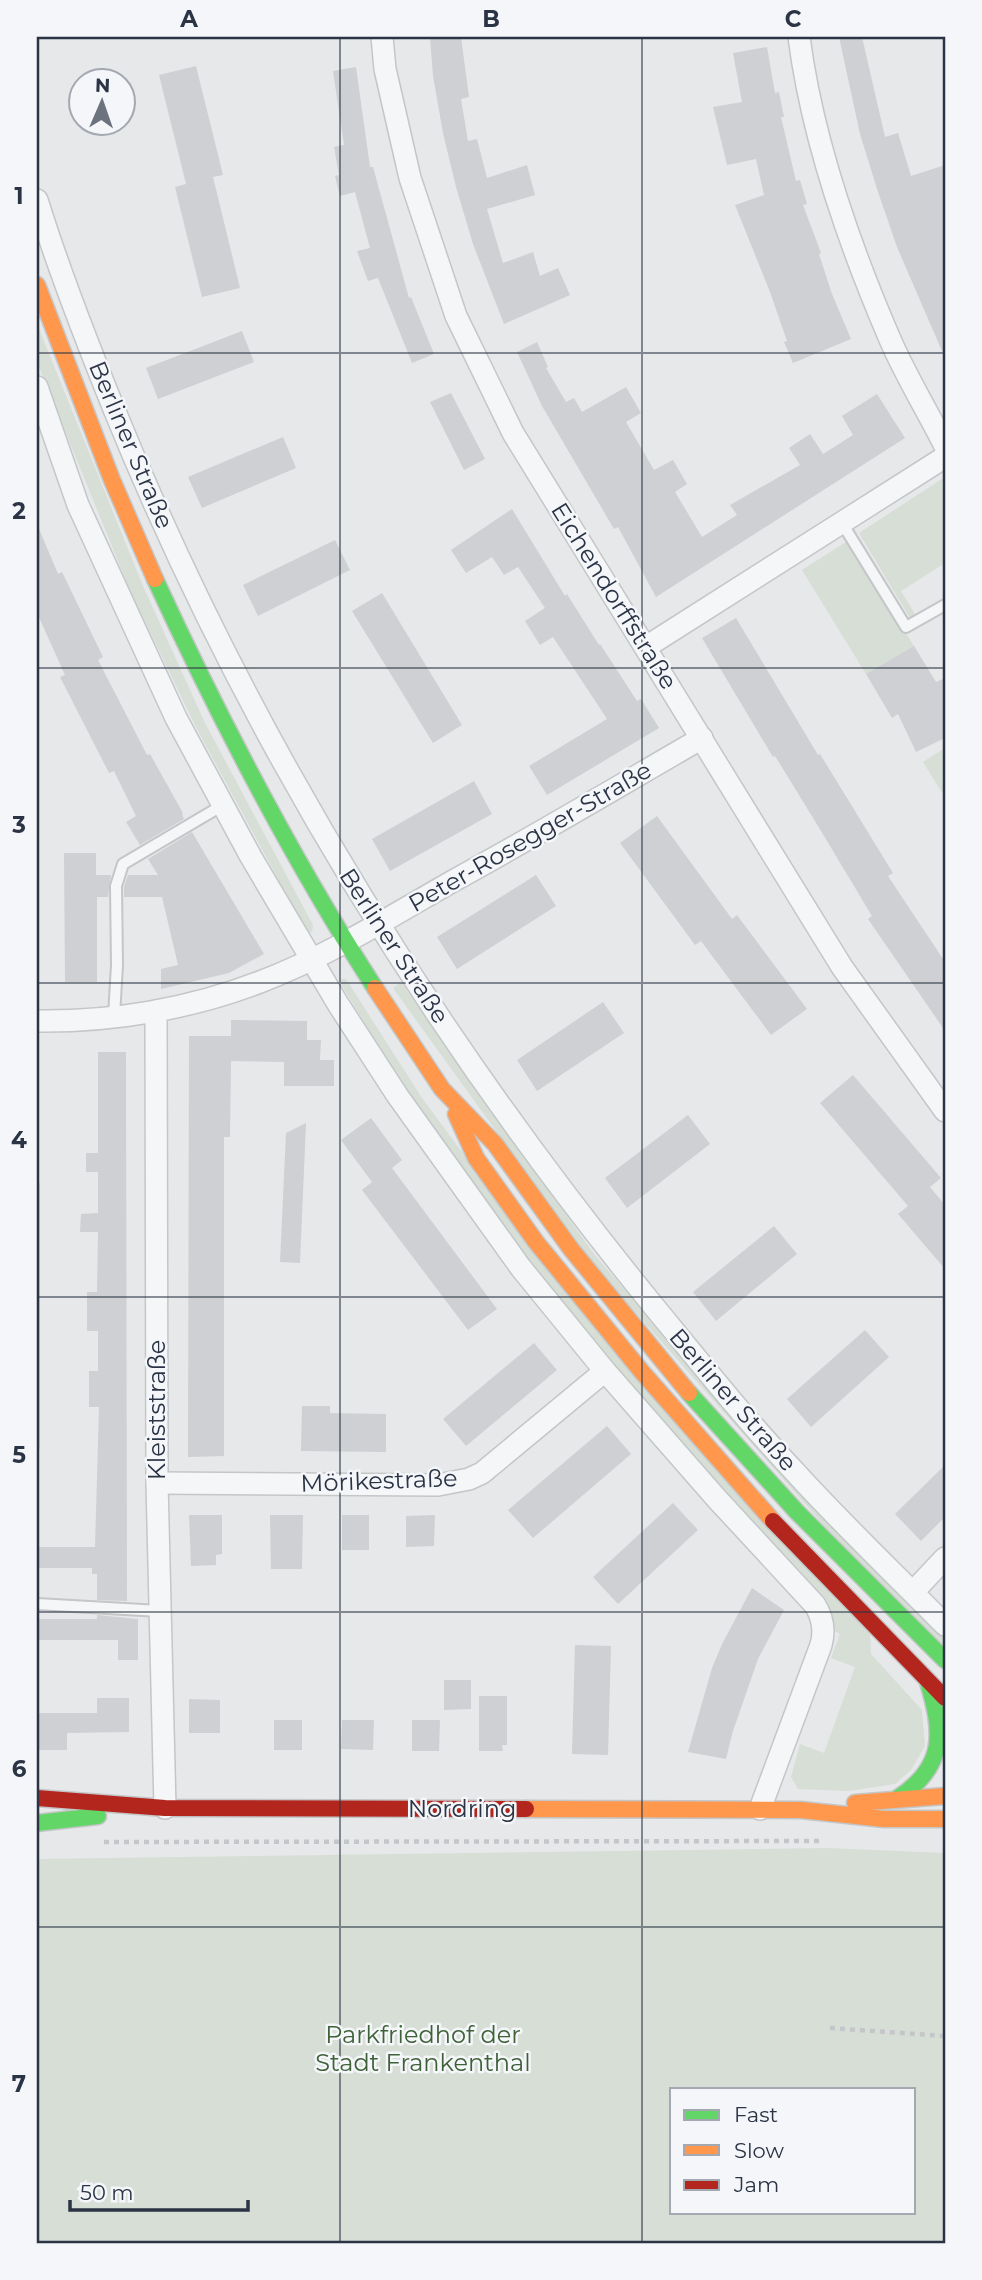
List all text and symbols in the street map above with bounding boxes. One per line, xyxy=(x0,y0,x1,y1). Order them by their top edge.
text: A xyxy=(179,5,198,33)
text: B xyxy=(482,5,500,33)
text: C xyxy=(785,5,802,33)
north arrow xyxy=(66,66,136,136)
text: N xyxy=(94,74,111,97)
text: 1 xyxy=(14,182,24,210)
street label: Berliner Straße xyxy=(83,357,180,533)
text: 2 xyxy=(12,497,26,525)
street label: Eichendorffstraße xyxy=(545,497,684,695)
street label: Peter-Rosegger-Straße xyxy=(403,755,656,918)
text: 3 xyxy=(11,811,26,839)
street label: Berliner Straße xyxy=(333,863,455,1029)
text: 4 xyxy=(11,1126,27,1154)
street label: Berliner Straße xyxy=(664,1322,803,1477)
street label: Kleiststraße xyxy=(142,1340,171,1480)
text: 5 xyxy=(12,1441,26,1469)
street label: Mörikestraße xyxy=(300,1463,458,1498)
text: 6 xyxy=(12,1755,27,1783)
street label: Nordring xyxy=(408,1794,516,1823)
park label: Parkfriedhof der Stadt Frankenthal xyxy=(315,2020,531,2077)
text: 7 xyxy=(12,2070,26,2098)
legend xyxy=(670,2088,916,2214)
text: Fast xyxy=(734,2102,778,2127)
text: Slow xyxy=(734,2138,784,2163)
scale bar xyxy=(70,2168,248,2212)
text: Jam xyxy=(733,2172,779,2197)
text: 50 m xyxy=(80,2180,134,2205)

